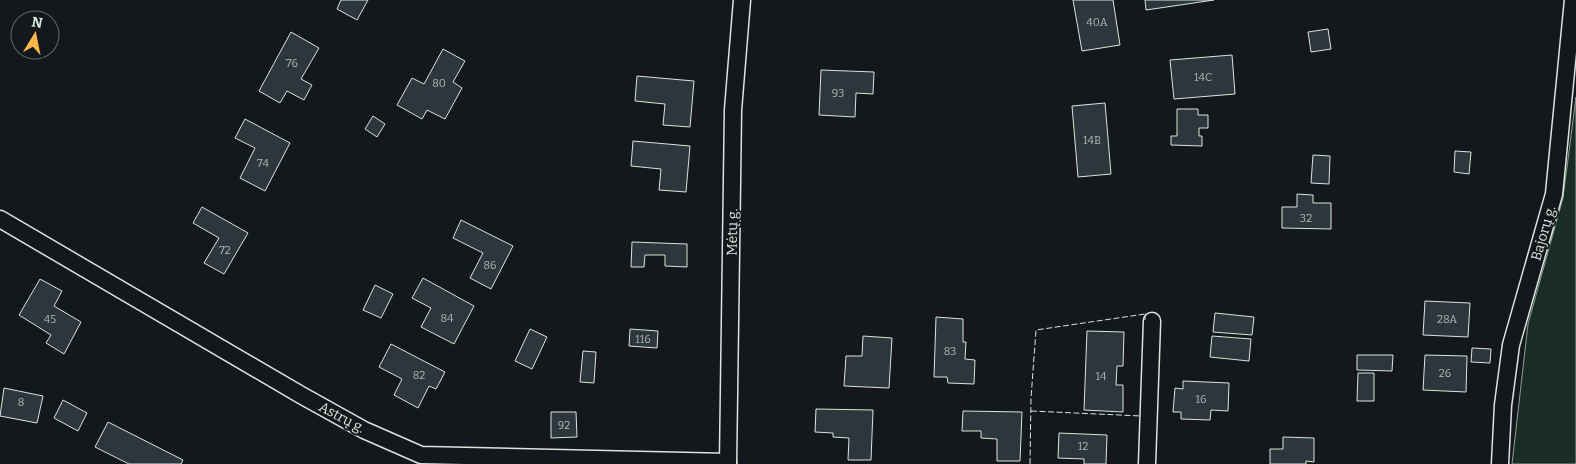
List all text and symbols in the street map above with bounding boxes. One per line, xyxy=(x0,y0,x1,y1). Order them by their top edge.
north arrow xyxy=(10,10,60,60)
text: N xyxy=(30,13,44,32)
house number: 40A xyxy=(1086,16,1108,29)
house number: 76 xyxy=(286,57,298,70)
house number: 14C xyxy=(1194,71,1212,84)
house number: 80 xyxy=(432,77,446,90)
house number: 93 xyxy=(832,87,844,100)
house number: 14B xyxy=(1083,134,1101,147)
house number: 74 xyxy=(257,157,269,170)
street label: Bajorų g. xyxy=(1528,204,1559,263)
street label: Mėtų g. xyxy=(724,208,741,256)
house number: 32 xyxy=(1300,212,1312,225)
house number: 72 xyxy=(219,244,231,257)
house number: 86 xyxy=(483,259,497,272)
house number: 84 xyxy=(440,312,454,325)
house number: 45 xyxy=(44,313,56,326)
house number: 28A xyxy=(1437,313,1457,326)
house number: 116 xyxy=(635,333,651,346)
house number: 83 xyxy=(944,345,956,358)
house number: 26 xyxy=(1439,367,1451,380)
house number: 82 xyxy=(413,369,425,382)
house number: 14 xyxy=(1096,370,1107,383)
house number: 16 xyxy=(1196,393,1206,406)
house number: 8 xyxy=(18,396,24,409)
street label: Astrų g. xyxy=(316,398,368,437)
house number: 92 xyxy=(558,419,570,432)
house number: 12 xyxy=(1078,440,1088,453)

